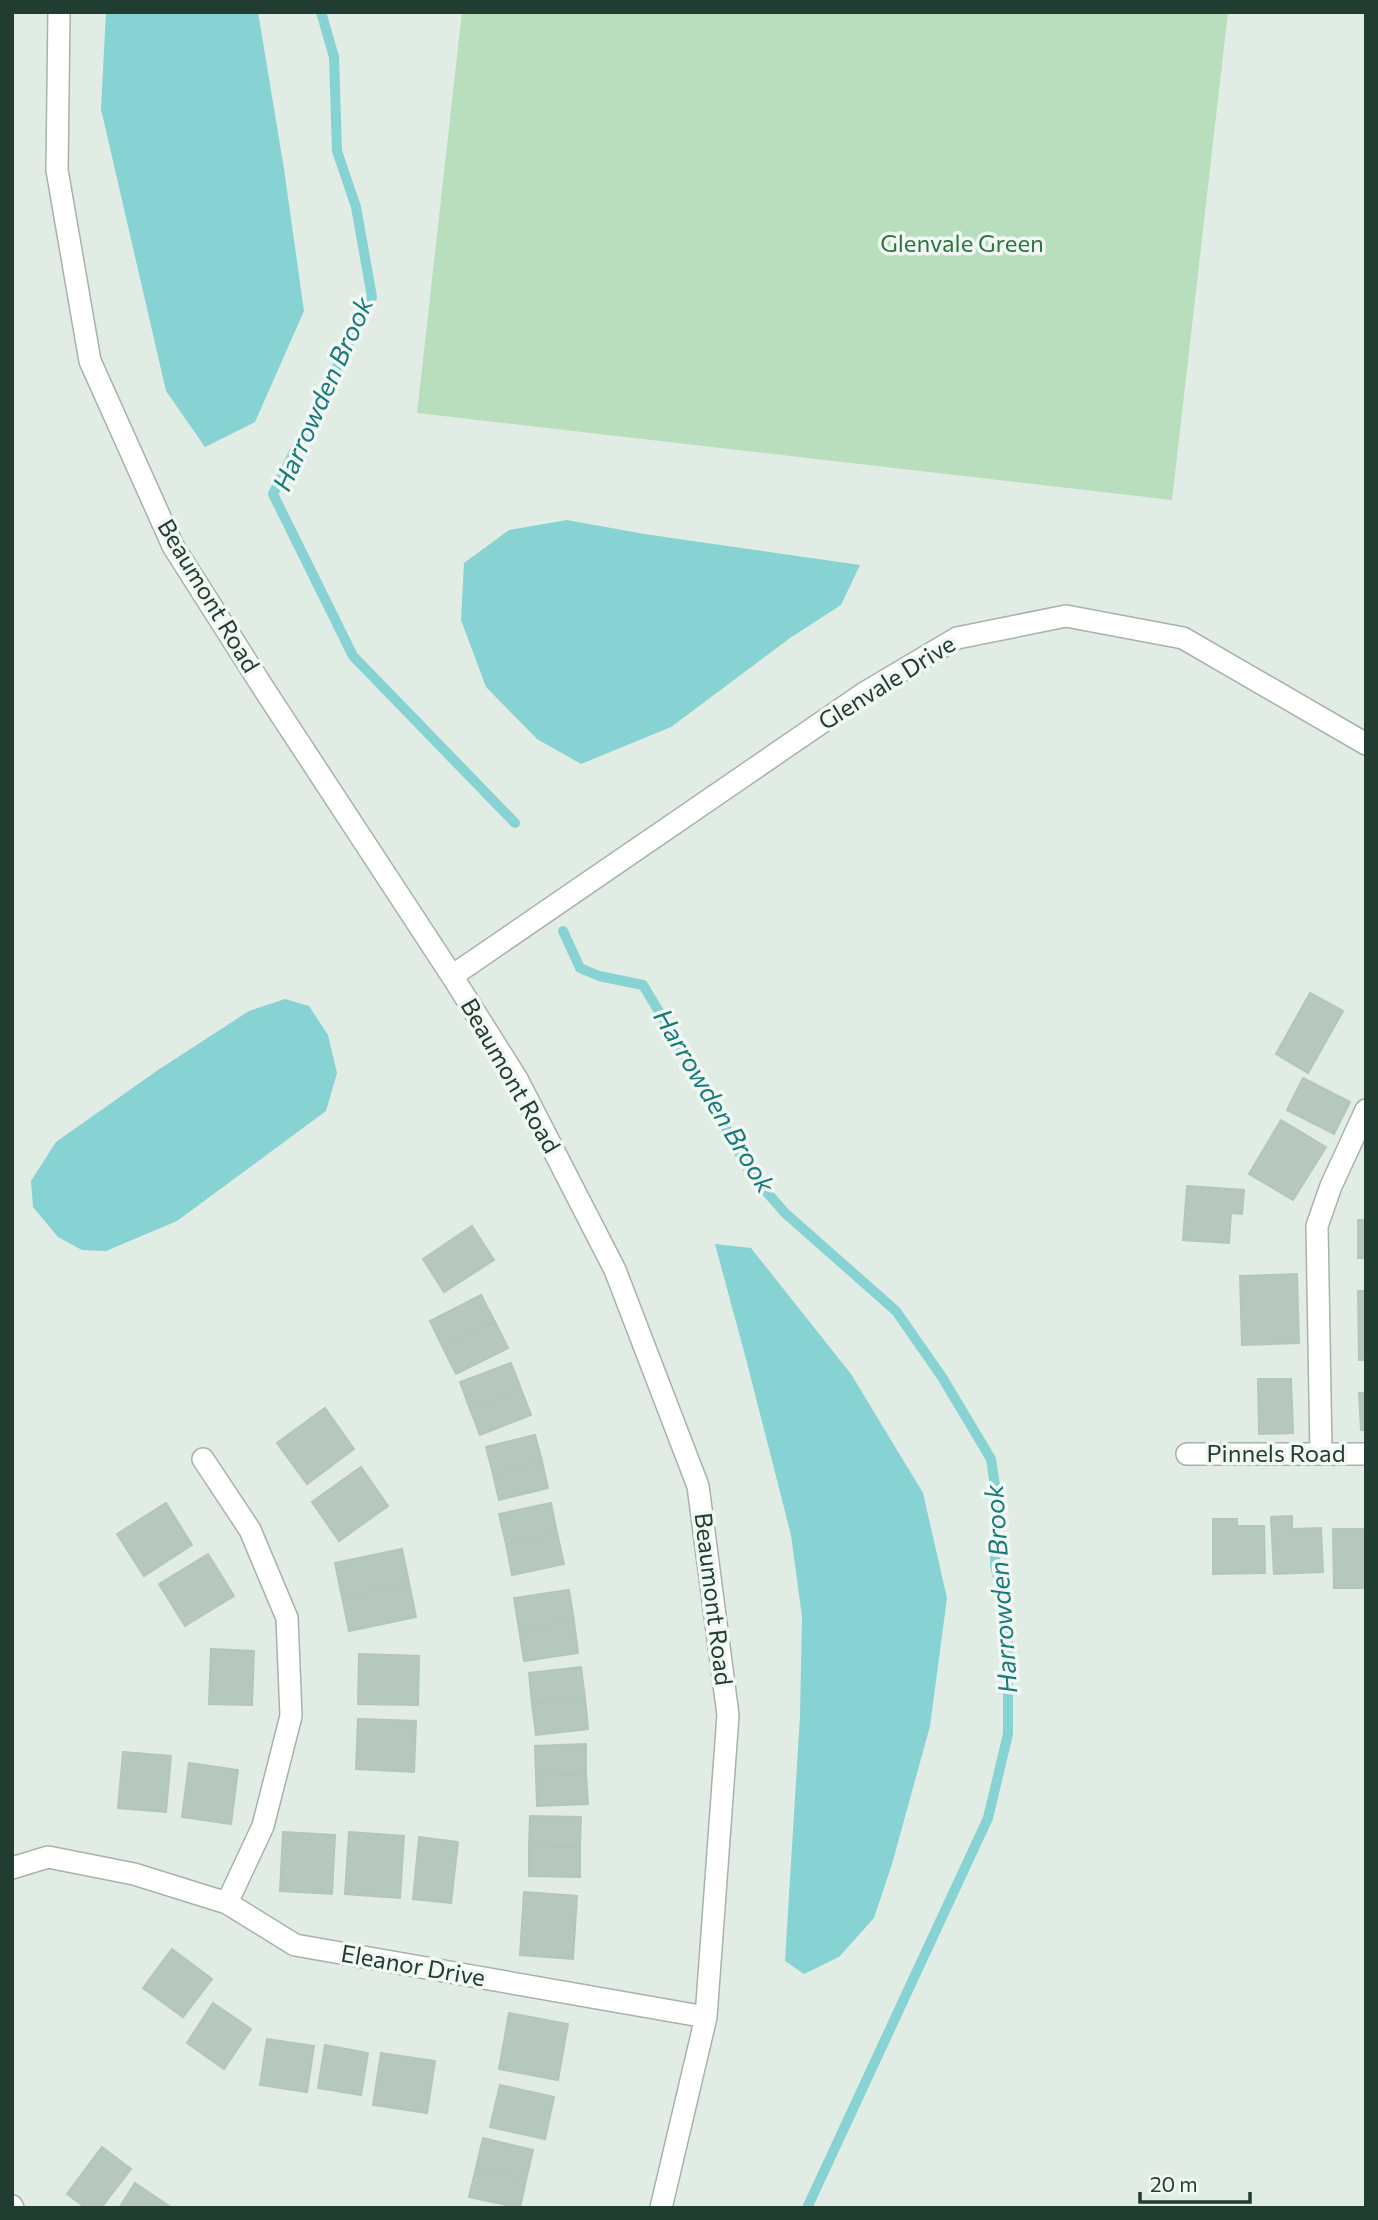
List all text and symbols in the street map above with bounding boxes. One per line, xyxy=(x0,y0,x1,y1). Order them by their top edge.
park label: Glenvale Green xyxy=(880,228,1044,257)
water label: Harrowden Brook xyxy=(265,291,379,495)
street label: Beaumont Road xyxy=(152,513,266,677)
street label: Glenvale Drive xyxy=(812,628,960,735)
street label: Beaumont Road xyxy=(455,993,567,1158)
water label: Harrowden Brook xyxy=(648,1003,783,1199)
street label: Pinnels Road xyxy=(1206,1438,1346,1467)
water label: Harrowden Brook xyxy=(977,1483,1022,1695)
street label: Beaumont Road xyxy=(690,1511,739,1687)
street label: Eleanor Drive xyxy=(339,1938,488,1991)
scale bar xyxy=(1140,2160,1250,2204)
text: 20 m xyxy=(1150,2171,1198,2196)

